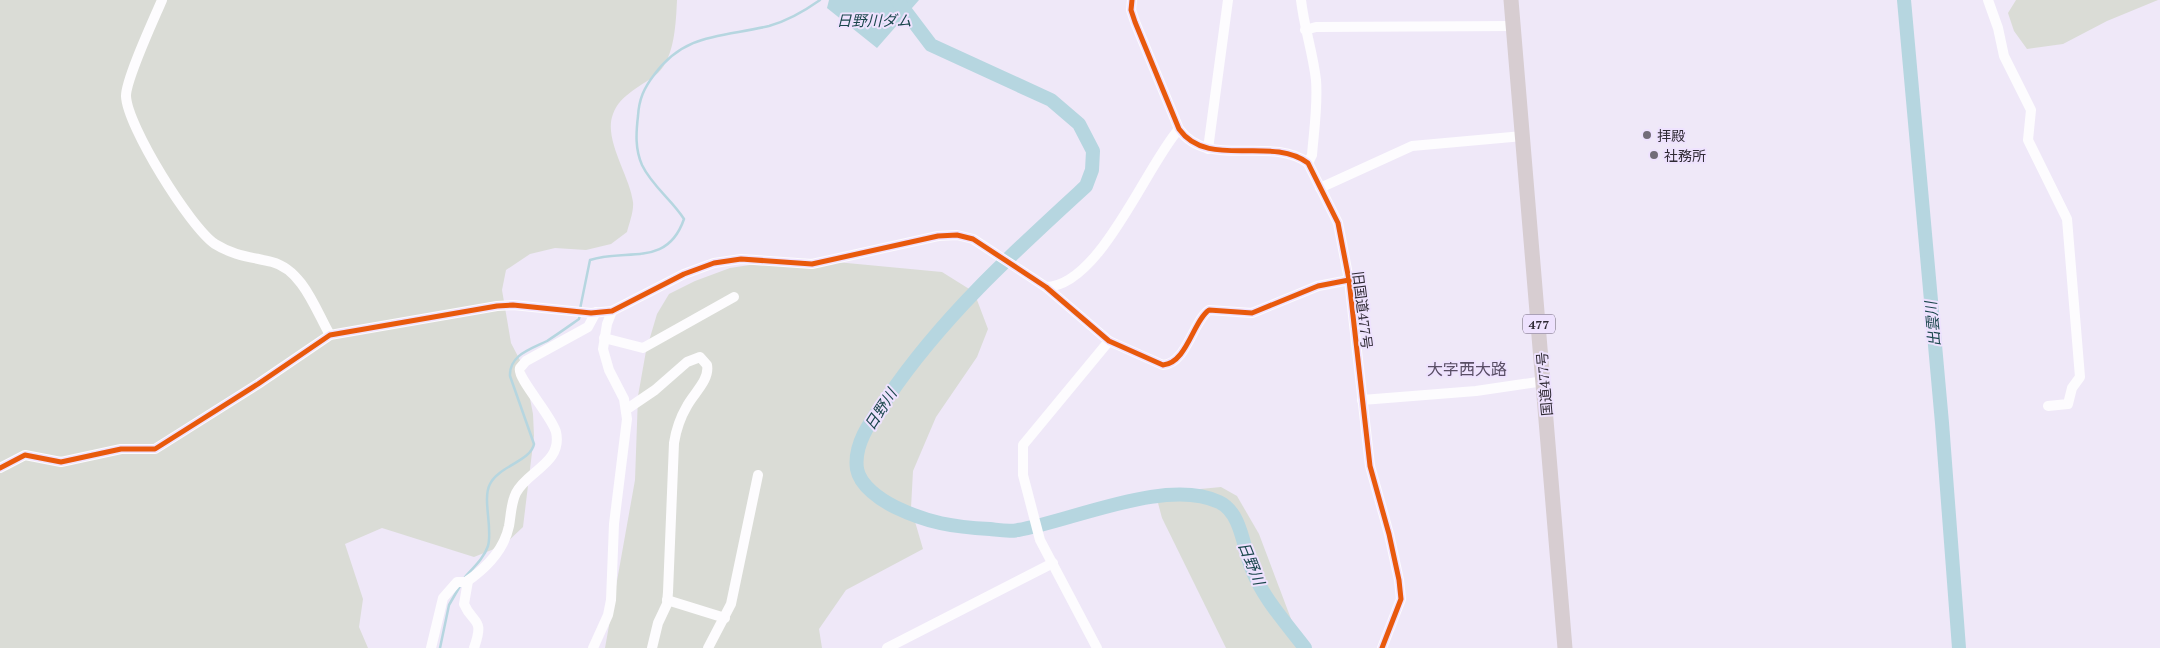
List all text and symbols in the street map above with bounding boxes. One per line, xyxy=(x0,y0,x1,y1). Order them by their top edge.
water label: 日野川ダム xyxy=(836,10,912,30)
place label: 拝殿 xyxy=(1657,126,1685,145)
marker: 拝殿 xyxy=(1641,129,1653,141)
place label: 社務所 xyxy=(1664,146,1706,165)
marker: 社務所 xyxy=(1648,149,1660,161)
street label: 旧国道477号 xyxy=(1349,270,1377,350)
water label: 出雲川 xyxy=(1920,299,1944,347)
road number: 477 xyxy=(1523,314,1555,334)
street label: 国道477号 xyxy=(1532,351,1556,417)
district label: 大字西大路 xyxy=(1427,358,1507,380)
water label: 日野川 xyxy=(859,383,902,433)
water label: 日野川 xyxy=(1234,538,1270,589)

